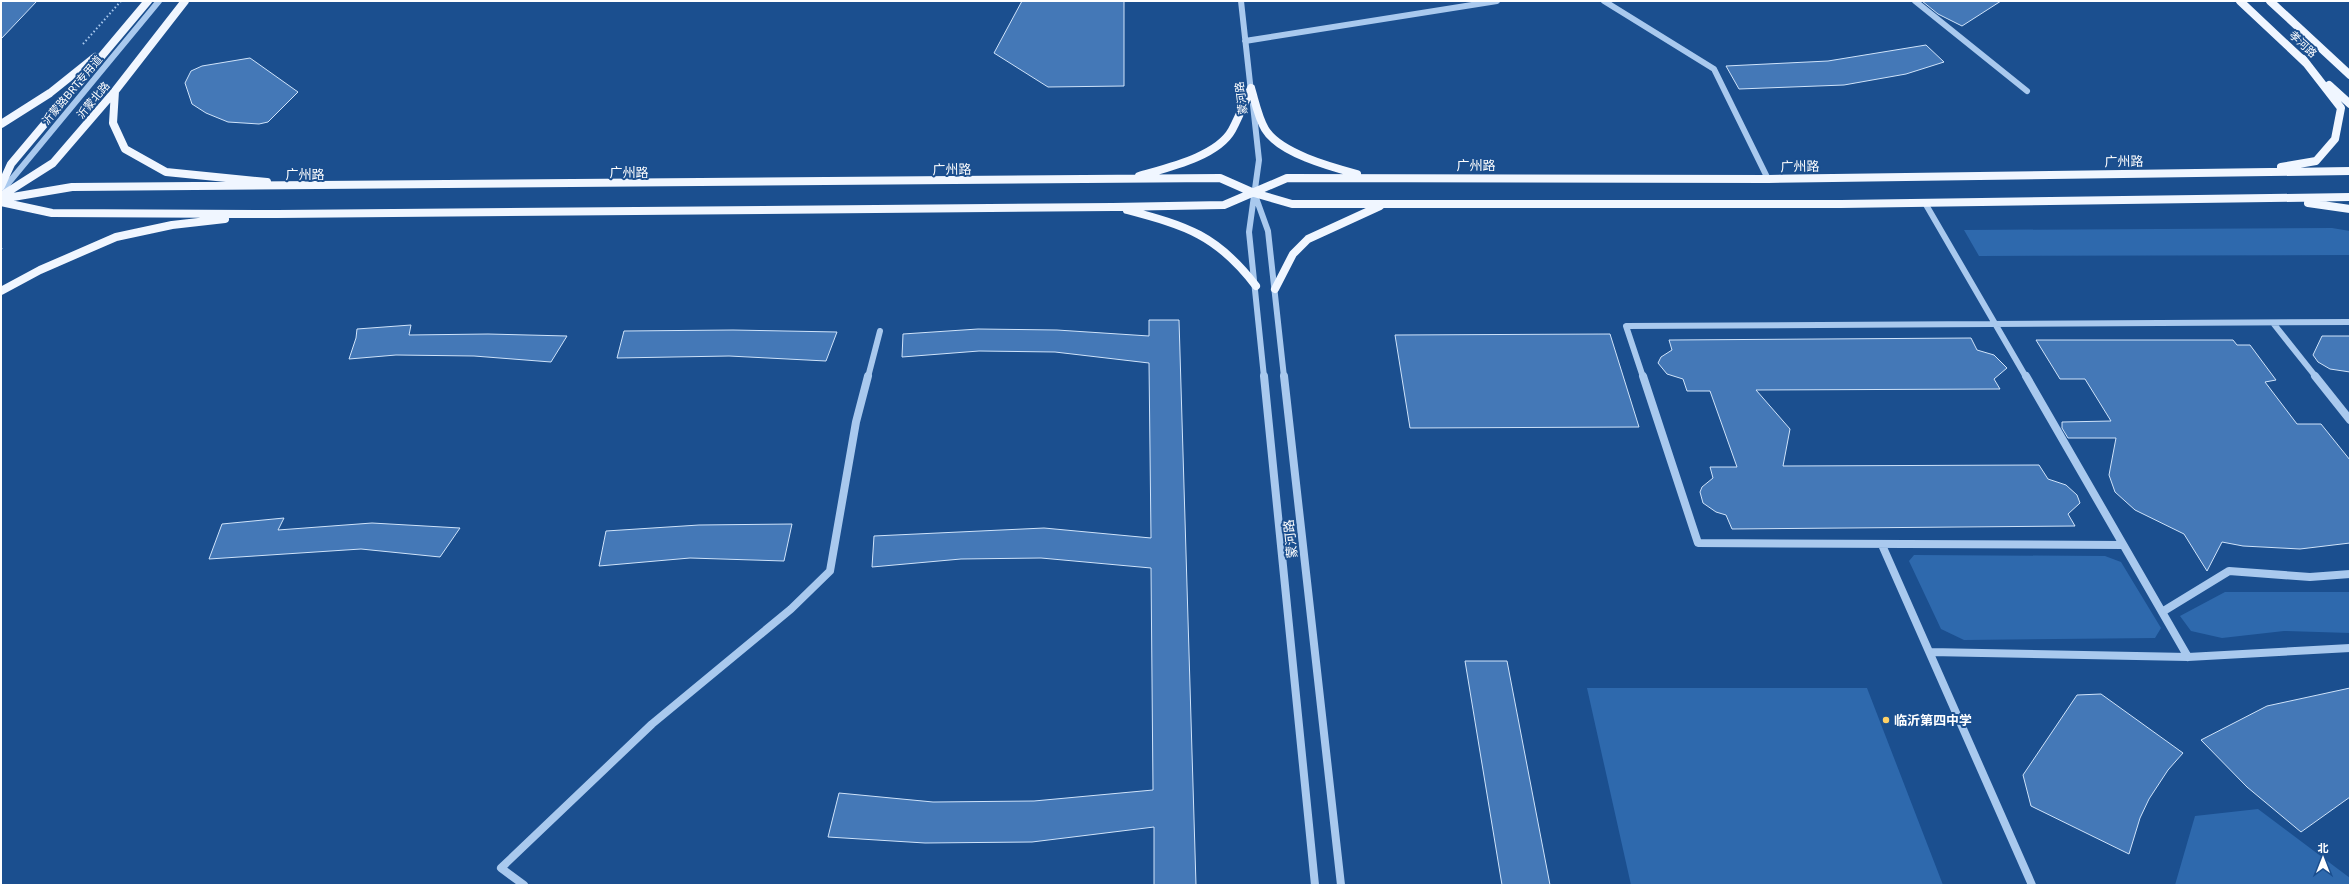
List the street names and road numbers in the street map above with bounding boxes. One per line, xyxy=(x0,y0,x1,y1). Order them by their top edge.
street label: 孝河路 xyxy=(2286,27,2321,60)
street label: 沂蒙路BRT专用道 xyxy=(38,52,105,127)
street label: 沂蒙北路 xyxy=(73,78,113,121)
street label: 蒙河路 xyxy=(1231,81,1250,115)
street label: 广州路 xyxy=(2104,152,2144,170)
street label: 广州路 xyxy=(1456,156,1496,174)
street label: 广州路 xyxy=(1780,157,1820,175)
street label: 广州路 xyxy=(932,160,972,178)
street label: 广州路 xyxy=(609,163,649,181)
street label: 广州路 xyxy=(285,165,325,183)
street label: 蒙河路 xyxy=(1279,519,1301,559)

